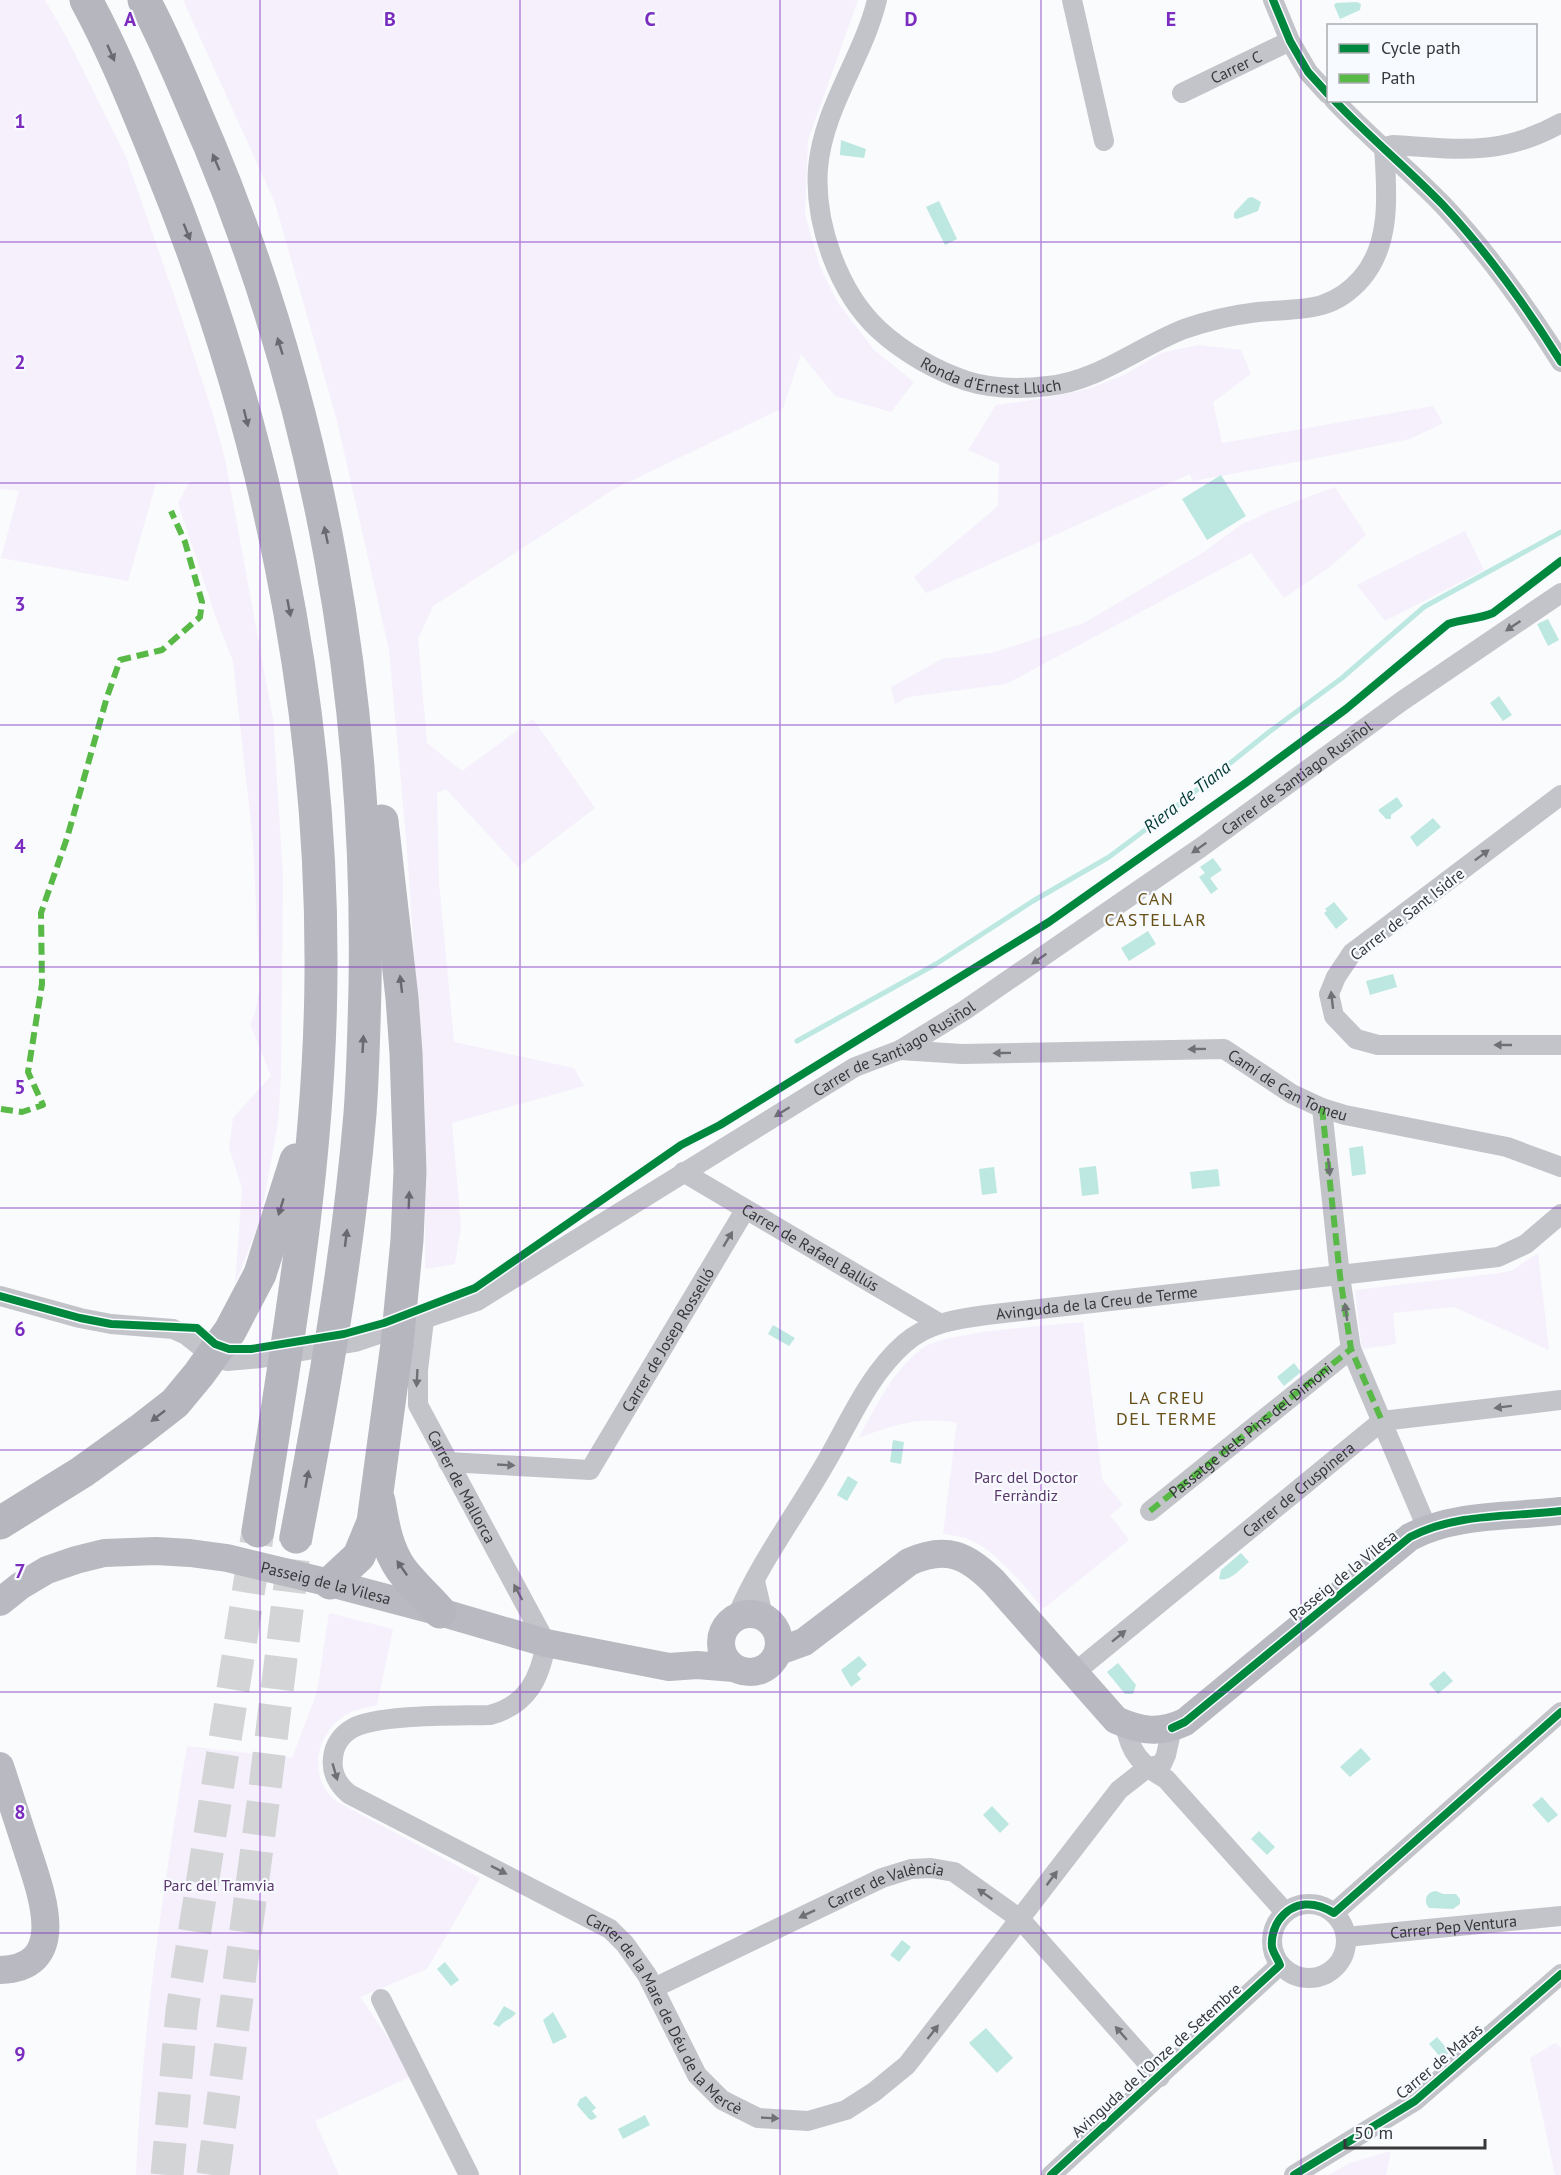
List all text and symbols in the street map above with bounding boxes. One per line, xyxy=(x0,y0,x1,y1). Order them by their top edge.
text: A xyxy=(124,6,137,32)
text: B xyxy=(384,6,396,32)
text: C xyxy=(644,6,656,32)
text: D xyxy=(905,6,918,32)
text: E xyxy=(1166,6,1176,32)
legend xyxy=(1327,24,1537,102)
text: Cycle path xyxy=(1381,36,1461,59)
one-way arrow xyxy=(107,44,116,62)
street label: Carrer C xyxy=(1207,46,1265,88)
text: Path xyxy=(1381,66,1415,89)
text: 1 xyxy=(14,108,26,134)
one-way arrow xyxy=(211,153,220,171)
one-way arrow xyxy=(182,224,192,242)
one-way arrow xyxy=(275,337,284,355)
text: 2 xyxy=(14,349,26,375)
street label: Ronda d'Ernest Lluch xyxy=(917,352,1063,398)
one-way arrow xyxy=(241,409,251,428)
one-way arrow xyxy=(321,526,331,545)
text: 3 xyxy=(14,591,26,617)
one-way arrow xyxy=(285,599,294,618)
one-way arrow xyxy=(1505,620,1521,632)
street label: Carrer de Santiago Rusiñol xyxy=(1217,716,1376,839)
water label: Riera de Tiana xyxy=(1138,755,1235,838)
text: 4 xyxy=(14,833,26,859)
one-way arrow xyxy=(1192,842,1208,854)
one-way arrow xyxy=(1474,850,1489,862)
street label: Carrer de Sant Isidre xyxy=(1346,863,1468,965)
district label: CAN CASTELLAR xyxy=(1105,887,1207,931)
one-way arrow xyxy=(1031,953,1047,964)
one-way arrow xyxy=(396,974,406,993)
one-way arrow xyxy=(1327,990,1337,1009)
street label: Carrer de Santiago Rusiñol xyxy=(809,996,979,1101)
one-way arrow xyxy=(359,1034,368,1053)
one-way arrow xyxy=(1493,1040,1512,1050)
one-way arrow xyxy=(1187,1044,1206,1054)
street label: Camí de Can Tomeu xyxy=(1224,1044,1350,1125)
one-way arrow xyxy=(992,1049,1011,1058)
text: 5 xyxy=(14,1074,26,1100)
one-way arrow xyxy=(774,1107,790,1118)
one-way arrow xyxy=(1324,1157,1333,1176)
one-way arrow xyxy=(404,1190,413,1209)
one-way arrow xyxy=(276,1198,285,1216)
street label: Carrer de Rafael Ballús xyxy=(738,1199,883,1296)
one-way arrow xyxy=(342,1228,351,1247)
one-way arrow xyxy=(722,1231,733,1247)
street label: Carrer de Josep Rosselló xyxy=(617,1264,718,1415)
street label: Avinguda de la Creu de Terme xyxy=(995,1281,1199,1324)
one-way arrow xyxy=(1341,1303,1350,1322)
text: 6 xyxy=(14,1316,26,1342)
street label: Passatge dels Pins del Dimoni xyxy=(1164,1358,1336,1502)
one-way arrow xyxy=(413,1368,422,1387)
district label: LA CREU DEL TERME xyxy=(1116,1386,1218,1430)
one-way arrow xyxy=(1493,1402,1512,1411)
one-way arrow xyxy=(150,1410,166,1423)
street label: Carrer de Mallorca xyxy=(423,1426,500,1547)
street label: Carrer de Cruspinera xyxy=(1238,1437,1359,1541)
one-way arrow xyxy=(497,1460,516,1470)
park label: Parc del Doctor Ferràndiz xyxy=(974,1467,1079,1505)
one-way arrow xyxy=(303,1470,312,1489)
street label: Passeig de la Vilesa xyxy=(1285,1525,1401,1625)
street label: Passeig de la Vilesa xyxy=(259,1557,393,1609)
text: 7 xyxy=(14,1558,26,1584)
one-way arrow xyxy=(396,1560,408,1576)
one-way arrow xyxy=(513,1583,523,1600)
one-way arrow xyxy=(1111,1629,1127,1642)
one-way arrow xyxy=(331,1763,340,1781)
text: 8 xyxy=(14,1799,26,1825)
street label: Carrer de València xyxy=(824,1858,946,1913)
one-way arrow xyxy=(490,1865,508,1875)
one-way arrow xyxy=(1046,1871,1058,1887)
park label: Parc del Tramvia xyxy=(163,1875,275,1895)
one-way arrow xyxy=(978,1888,994,1900)
street label: Carrer de la Mare de Déu de la Mercè xyxy=(583,1908,746,2119)
one-way arrow xyxy=(799,1910,816,1919)
street label: Carrer Pep Ventura xyxy=(1389,1910,1518,1943)
street label: Avinguda de l'Onze de Setembre xyxy=(1067,1979,1245,2141)
street label: Carrer de Matas xyxy=(1392,2019,1487,2103)
one-way arrow xyxy=(926,2025,938,2040)
one-way arrow xyxy=(1114,2026,1128,2041)
text: 9 xyxy=(14,2041,26,2067)
scale bar xyxy=(1345,2112,1484,2150)
one-way arrow xyxy=(761,2114,780,2123)
text: 50 m xyxy=(1354,2121,1393,2144)

